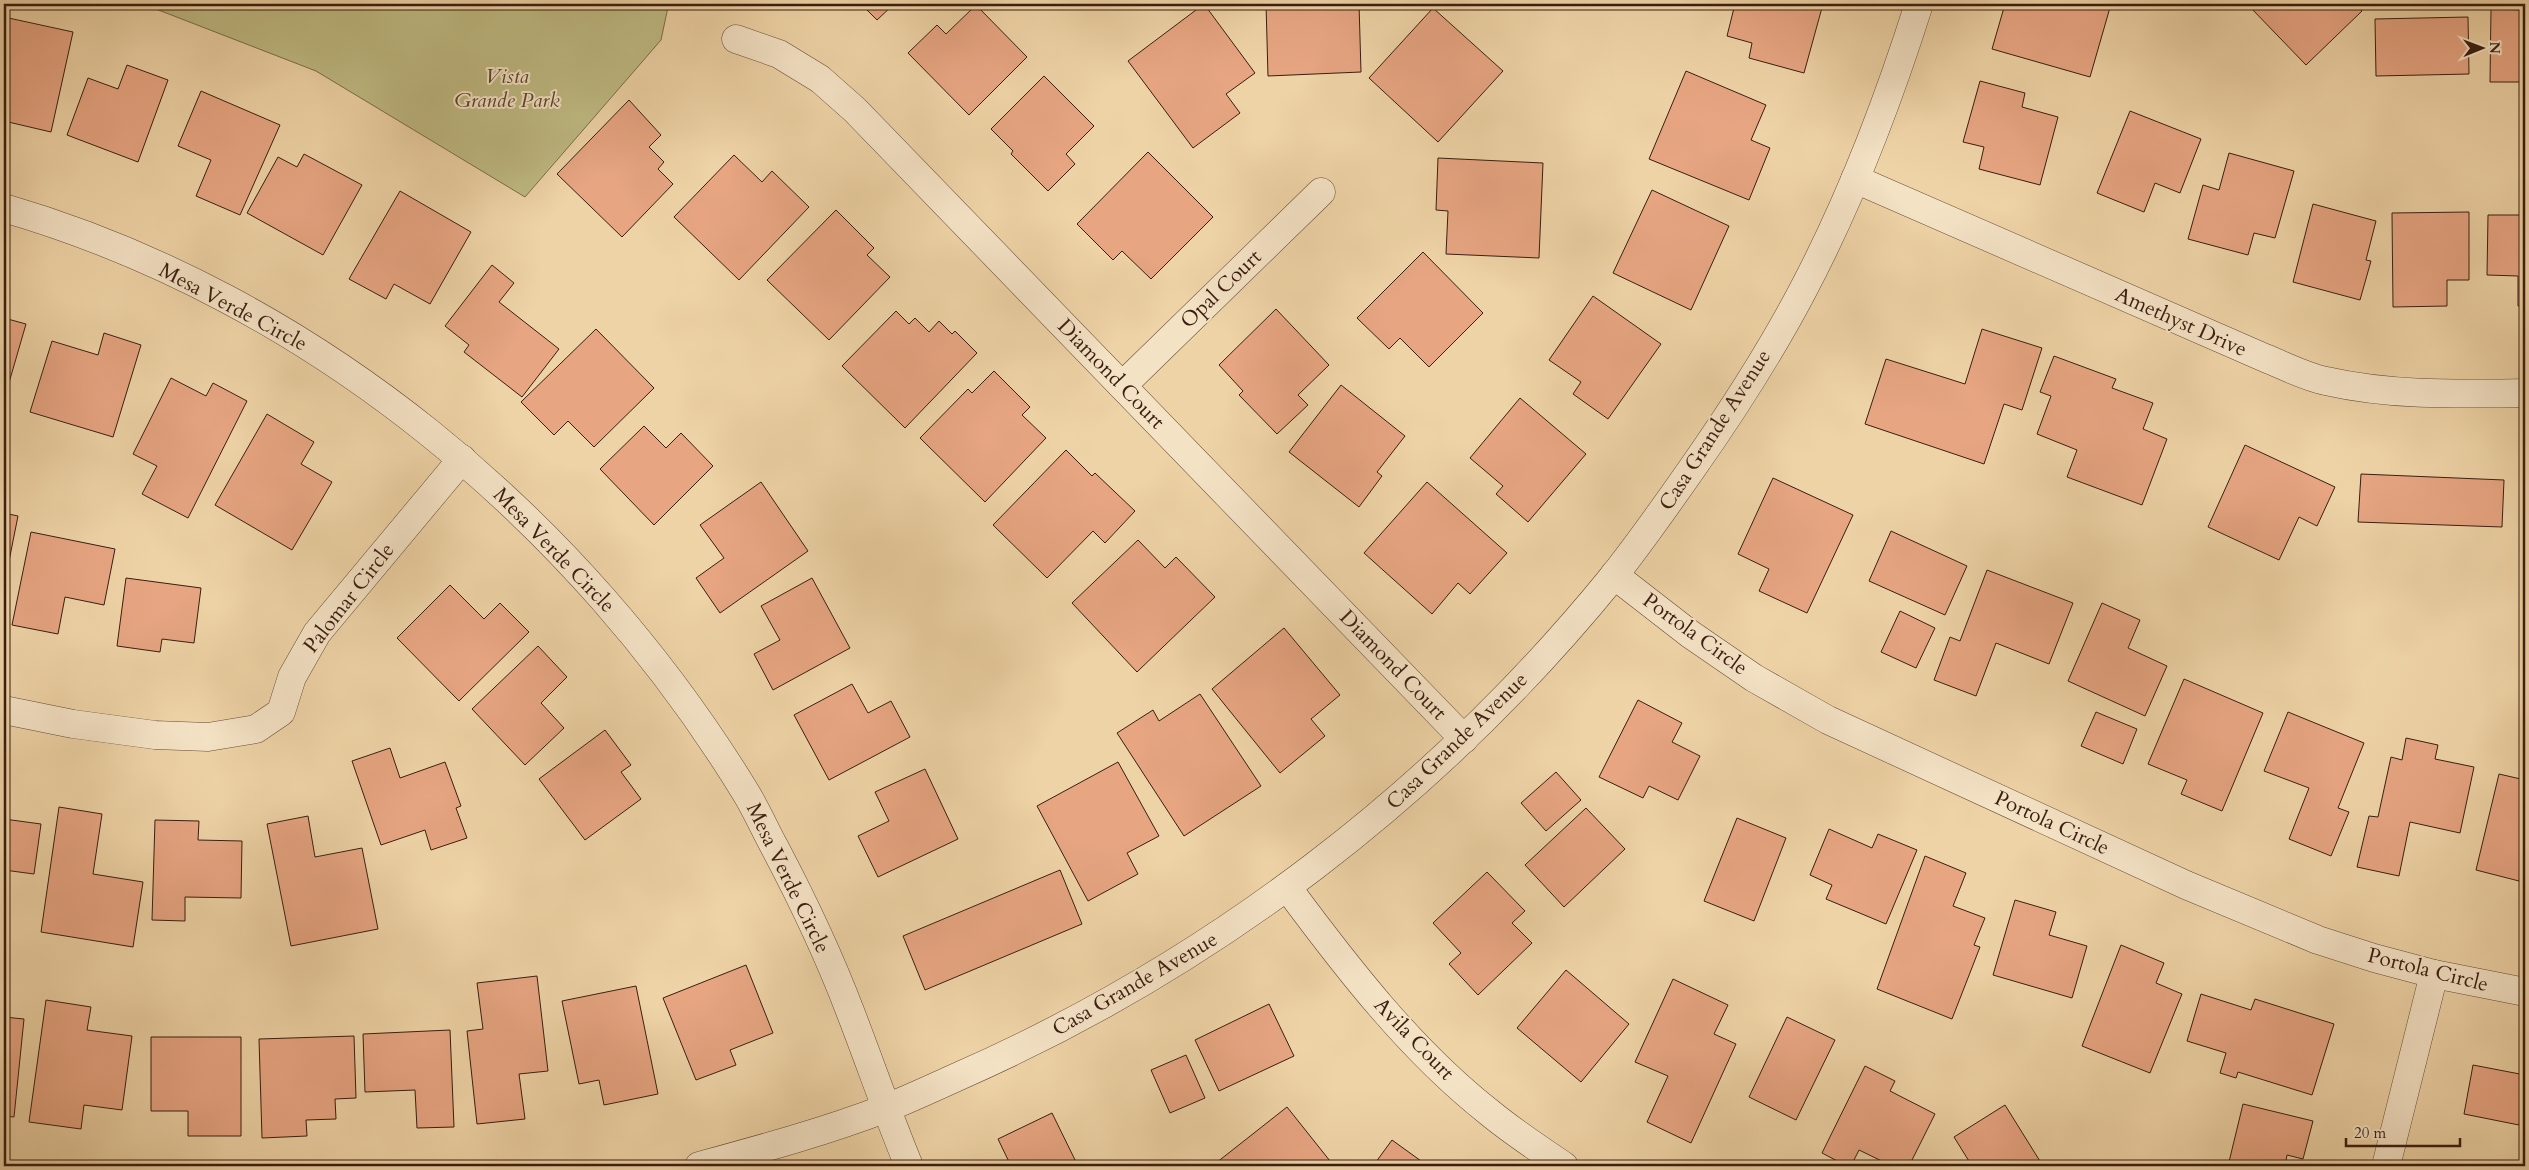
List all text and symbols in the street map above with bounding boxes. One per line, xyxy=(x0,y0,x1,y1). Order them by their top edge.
north arrow xyxy=(2456,22,2506,72)
text: N xyxy=(2485,42,2504,54)
park label: Vista Grande Park xyxy=(454,62,560,115)
street label: Opal Court xyxy=(1174,243,1268,335)
street label: Mesa Verde Circle xyxy=(154,256,312,358)
street label: Amethyst Drive xyxy=(2110,280,2252,364)
street label: Diamond Court xyxy=(1051,312,1171,436)
street label: Casa Grande Avenue xyxy=(1652,344,1778,516)
street label: Mesa Verde Circle xyxy=(487,481,621,619)
street label: Palomar Circle xyxy=(297,537,401,659)
street label: Portola Circle xyxy=(1636,586,1754,682)
street label: Diamond Court xyxy=(1333,603,1453,727)
street label: Casa Grande Avenue xyxy=(1380,666,1534,816)
street label: Portola Circle xyxy=(1990,784,2114,862)
street label: Mesa Verde Circle xyxy=(739,798,837,958)
street label: Casa Grande Avenue xyxy=(1047,925,1223,1043)
street label: Portola Circle xyxy=(2365,941,2491,999)
street label: Avila Court xyxy=(1367,991,1461,1087)
scale bar xyxy=(2346,1115,2460,1147)
text: 20 m xyxy=(2354,1123,2386,1143)

